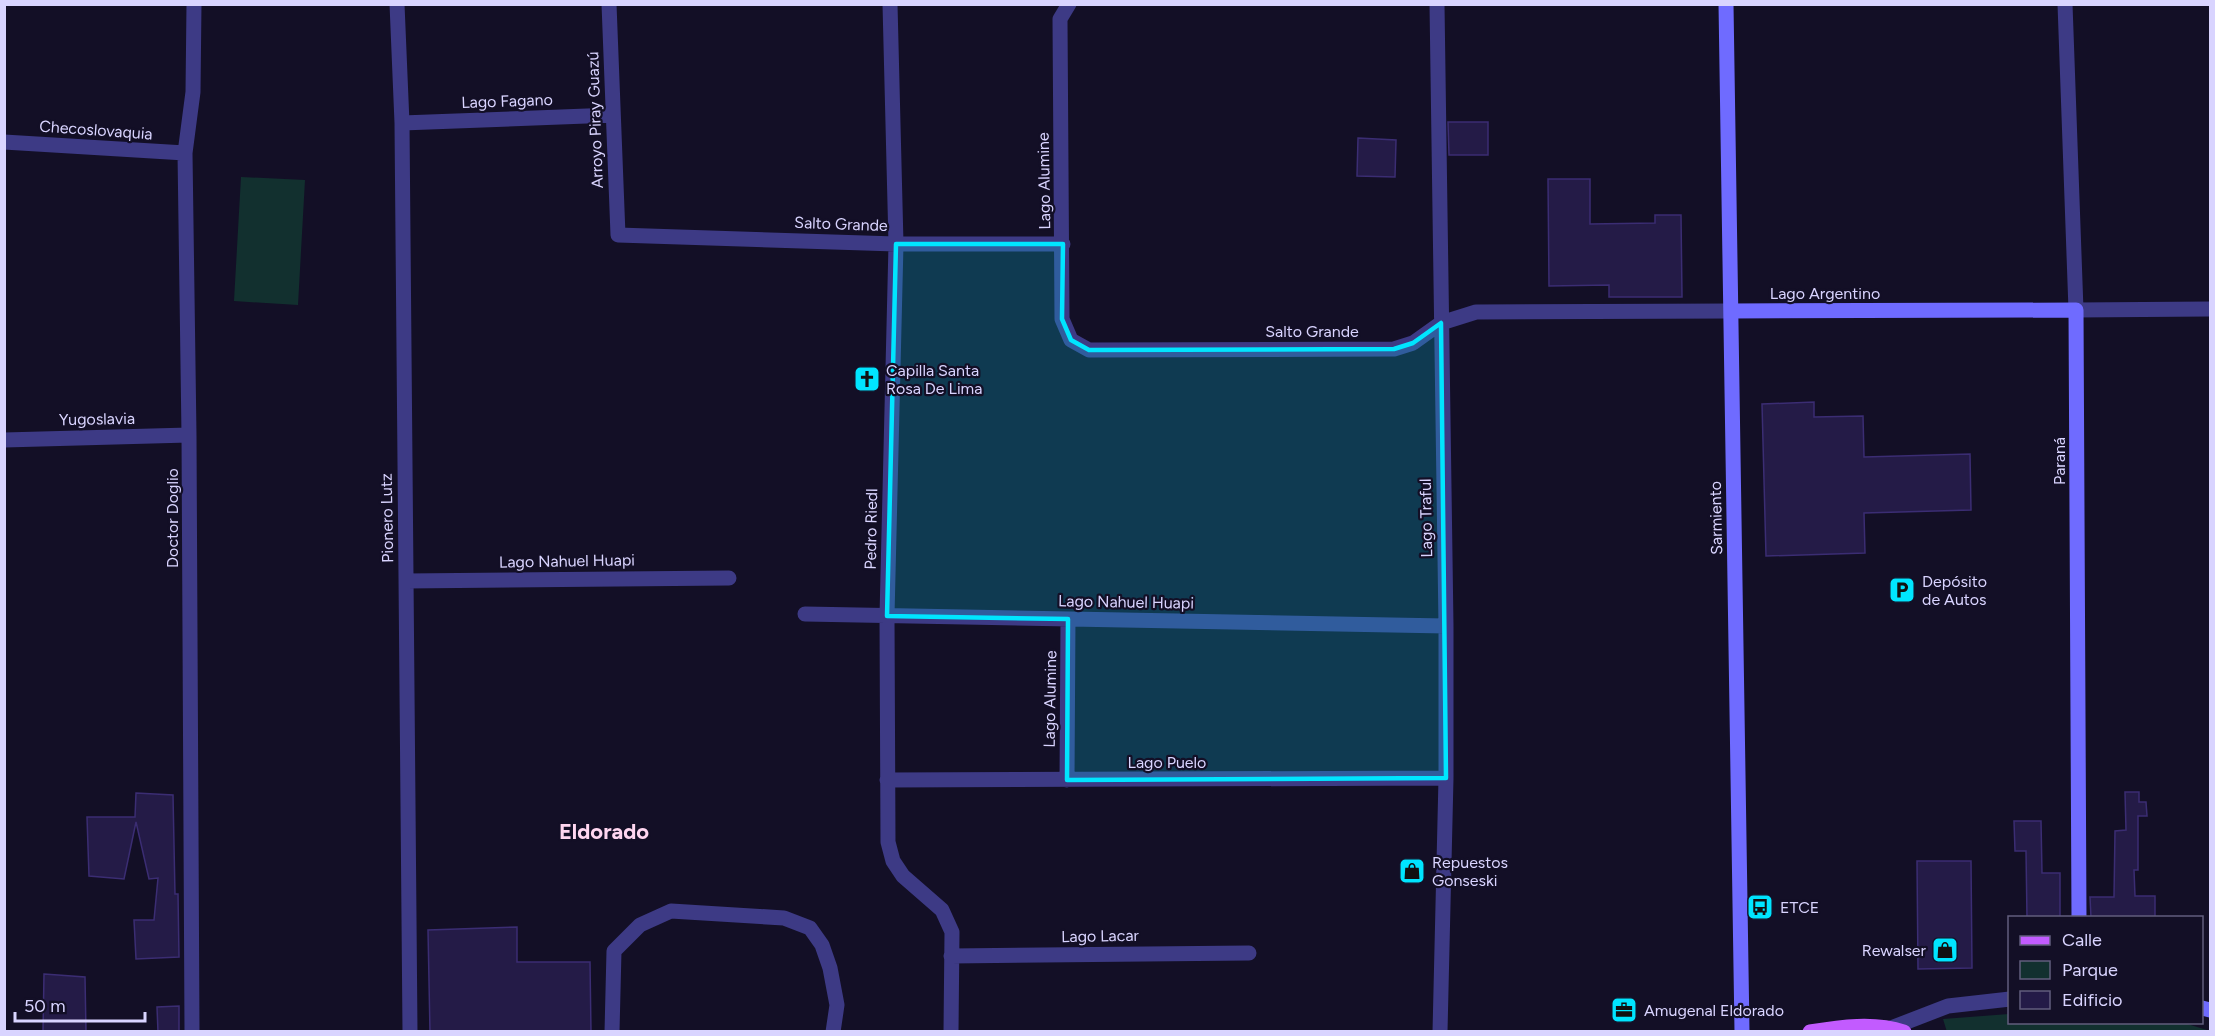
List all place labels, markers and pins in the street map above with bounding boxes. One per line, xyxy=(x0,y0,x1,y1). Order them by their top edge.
place label: Capilla Santa Rosa De Lima xyxy=(886,361,982,398)
church icon: Capilla Santa Rosa De Lima xyxy=(852,364,882,394)
place label: Depósito de Autos xyxy=(1922,572,1987,609)
parking icon: Depósito de Autos xyxy=(1887,575,1917,605)
place label: Repuestos Gonseski xyxy=(1432,853,1508,890)
shop icon: Repuestos Gonseski xyxy=(1397,856,1427,886)
bus stop icon: ETCE xyxy=(1745,892,1775,922)
place label: ETCE xyxy=(1780,898,1819,917)
shop icon: Rewalser xyxy=(1930,935,1960,965)
place label: Rewalser xyxy=(1862,941,1927,960)
office icon: Amugenal Eldorado xyxy=(1609,995,1639,1025)
place label: Amugenal Eldorado xyxy=(1644,1001,1784,1020)

